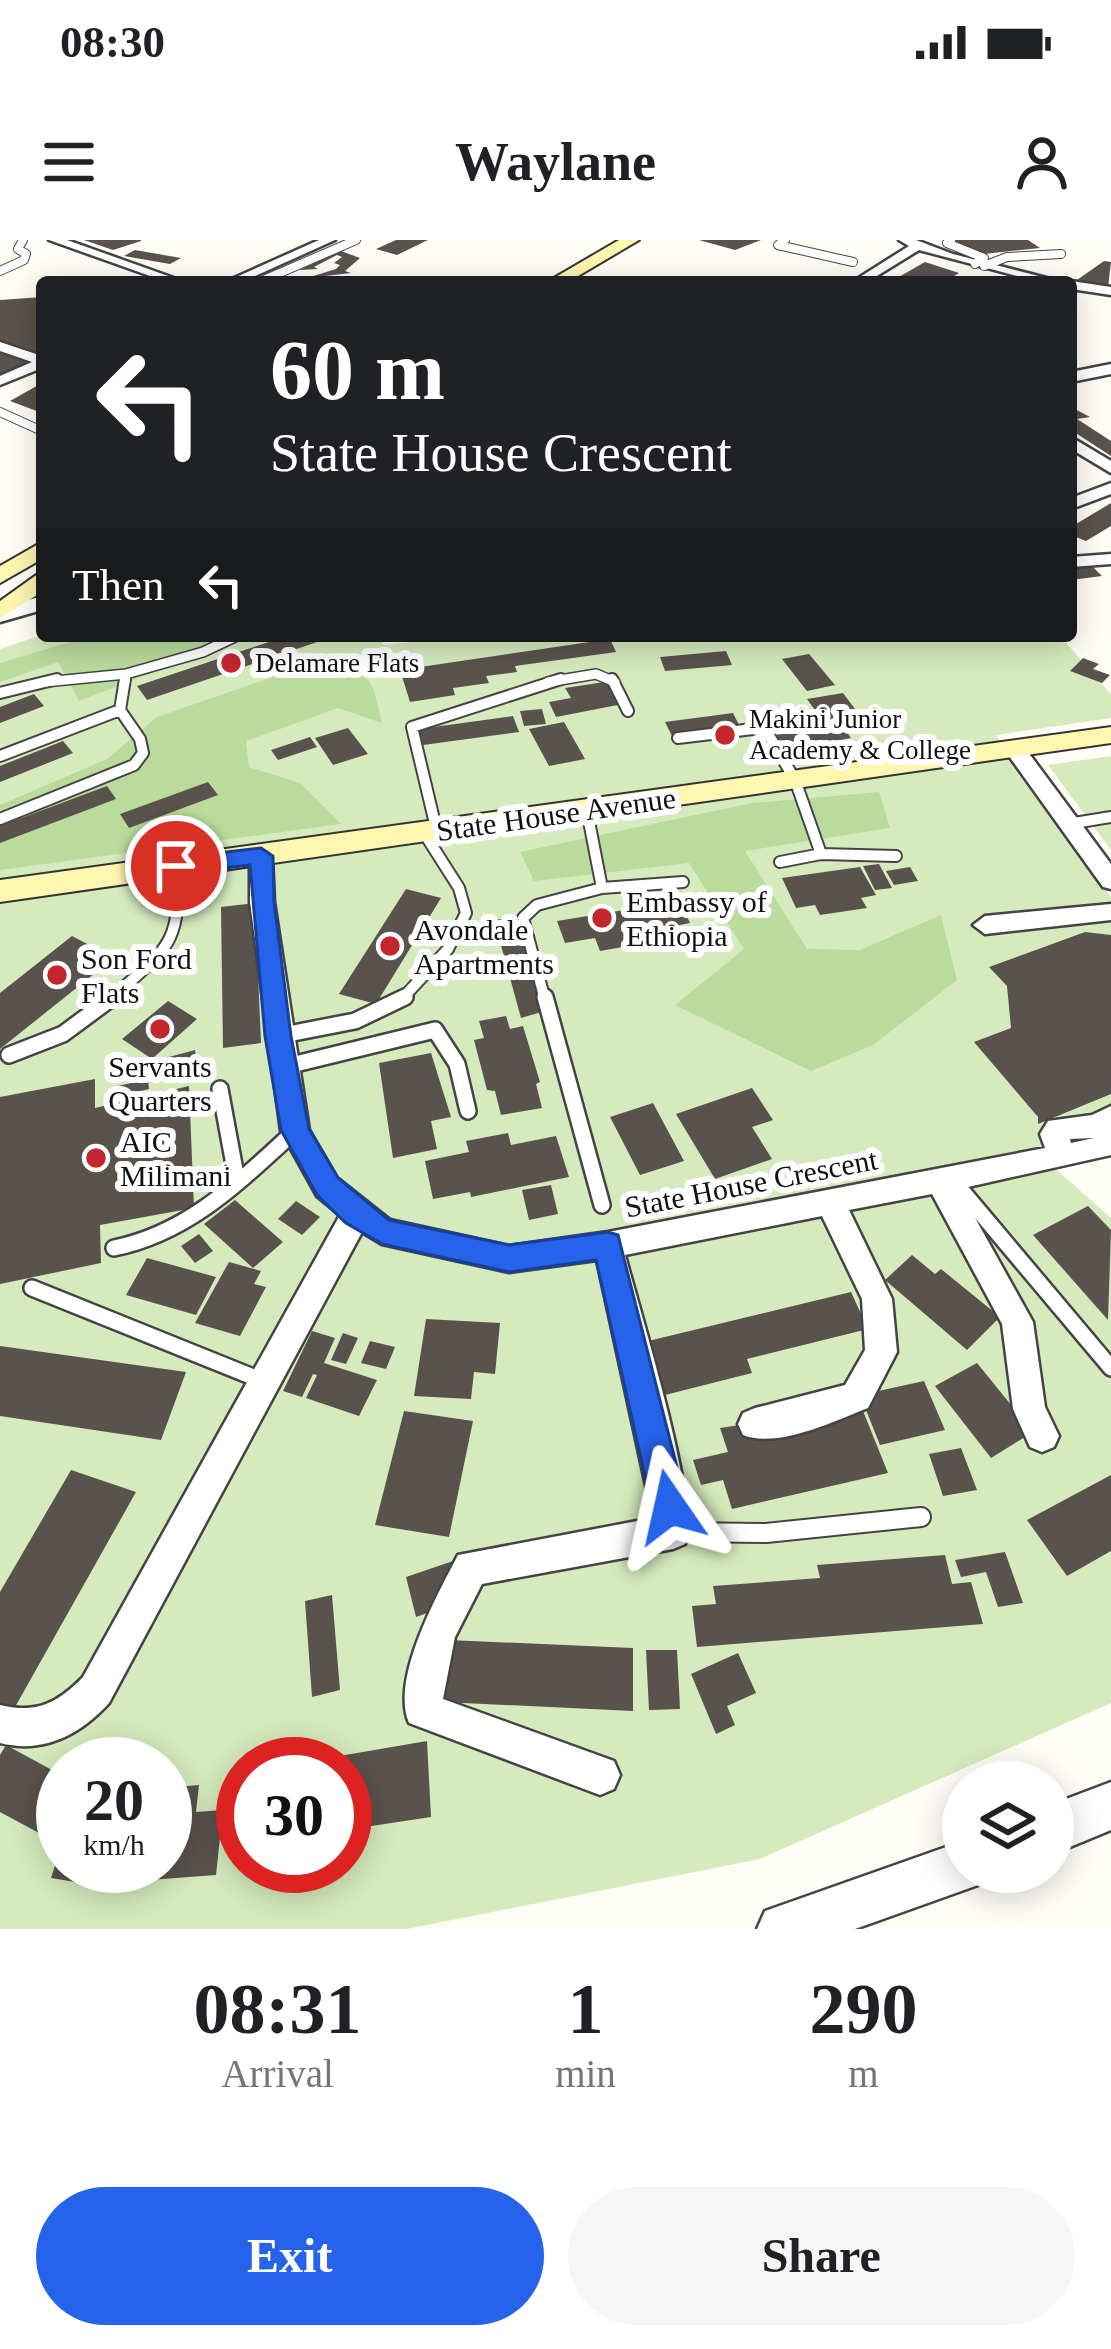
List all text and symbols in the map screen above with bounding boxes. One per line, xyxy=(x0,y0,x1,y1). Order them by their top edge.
text: 08:30 xyxy=(60,17,165,67)
icon: menu xyxy=(36,129,102,195)
icon: person xyxy=(1009,129,1075,195)
text: Waylane xyxy=(455,132,656,192)
icon: left xyxy=(72,324,228,480)
text: 60 m xyxy=(270,324,445,417)
text: State House Crescent xyxy=(270,423,732,483)
icon: left xyxy=(188,552,254,618)
text: Then xyxy=(72,560,164,610)
place label: Delamare Flats xyxy=(255,648,419,678)
marker: Delamare Flats xyxy=(218,650,244,676)
place label: Makini Junior Academy & College xyxy=(749,704,971,765)
marker: Makini Junior Academy & College xyxy=(712,722,738,748)
street label: State House Avenue xyxy=(434,781,678,847)
pin xyxy=(125,815,227,917)
icon: arrive xyxy=(143,833,209,899)
place label: Embassy of Ethiopia xyxy=(626,885,767,952)
marker: Embassy of Ethiopia xyxy=(589,905,615,931)
place label: Avondale Apartments xyxy=(414,913,554,980)
marker: Avondale Apartments xyxy=(377,933,403,959)
place label: Son Ford Flats xyxy=(81,942,192,1009)
marker: Son Ford Flats xyxy=(44,962,70,988)
marker: Servants Quarters xyxy=(147,1016,173,1042)
place label: Servants Quarters xyxy=(108,1050,212,1117)
place label: AIC Milimani xyxy=(120,1125,232,1192)
street label: State House Crescent xyxy=(622,1142,881,1224)
marker: AIC Milimani xyxy=(83,1145,109,1171)
position arrow xyxy=(607,1444,733,1570)
speed limit sign: 30 xyxy=(216,1737,372,1893)
map controls xyxy=(942,1761,1074,1893)
button: layers xyxy=(942,1761,1074,1893)
text: 20 xyxy=(84,1767,144,1833)
text: km/h xyxy=(83,1828,145,1861)
text: 08:31 xyxy=(194,1969,362,2049)
text: 1 xyxy=(567,1969,603,2049)
text: 290 xyxy=(809,1969,917,2049)
text: Arrival xyxy=(221,2052,334,2095)
text: min xyxy=(555,2052,616,2095)
text: m xyxy=(848,2052,879,2095)
button: Exit xyxy=(36,2187,544,2325)
button: Share xyxy=(568,2187,1075,2325)

